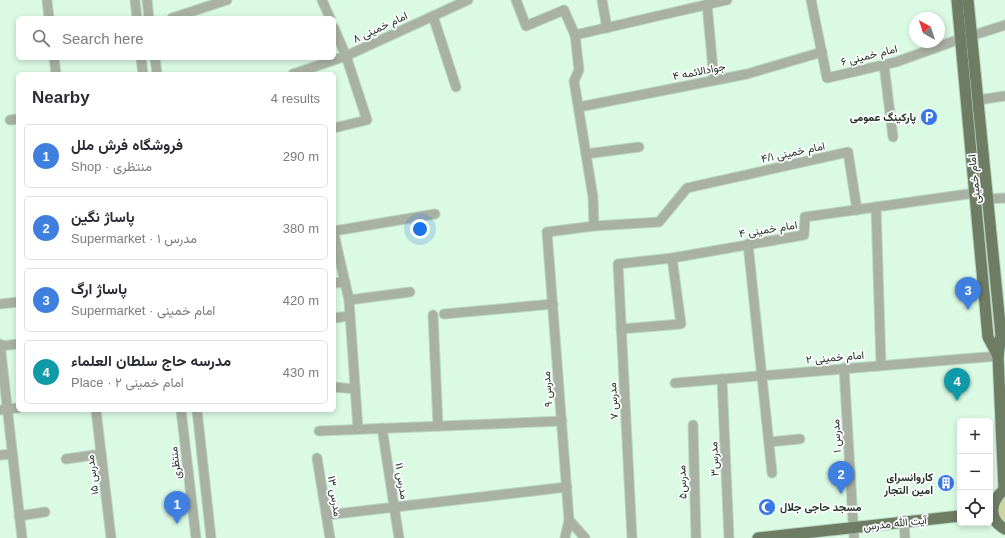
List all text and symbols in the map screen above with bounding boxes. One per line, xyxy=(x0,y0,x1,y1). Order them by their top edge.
street label: امام خمینی ۸ xyxy=(351,9,410,47)
north arrow xyxy=(909,12,945,48)
search box xyxy=(16,16,336,60)
icon: search xyxy=(30,27,52,49)
text: Search here xyxy=(62,30,144,47)
street label: امام خمینی ۶ xyxy=(839,42,899,70)
street label: جوادالائمه ۴ xyxy=(672,60,727,83)
text: Nearby xyxy=(32,88,90,107)
text: 4 results xyxy=(271,91,320,106)
parking icon: پارکینگ عمومی xyxy=(919,107,939,127)
place label: پارکینگ عمومی xyxy=(850,111,916,125)
text: فروشگاه فرش ملل xyxy=(71,136,183,153)
street label: امام خمینی ۴/۱ xyxy=(760,139,826,167)
text: 1 xyxy=(42,149,50,164)
text: 290 m xyxy=(283,149,319,164)
street label: امام خمینی xyxy=(965,154,985,204)
text: Shop · منتظری xyxy=(71,159,152,174)
text: پاساژ نگین xyxy=(71,208,135,225)
street label: امام خمینی ۴ xyxy=(738,218,798,241)
your location xyxy=(410,219,430,239)
text: 2 xyxy=(42,221,50,236)
text: 380 m xyxy=(283,221,319,236)
text: Supermarket · مدرس ۱ xyxy=(71,231,197,246)
pin: 3 xyxy=(955,277,981,310)
text: پاساژ ارگ xyxy=(71,280,127,297)
text: 3 xyxy=(42,293,50,308)
text: 420 m xyxy=(283,293,319,308)
text: Supermarket · امام خمینی xyxy=(71,303,215,318)
street label: امام خمینی ۲ xyxy=(805,348,865,368)
text: مدرسه حاج سلطان العلماء xyxy=(71,352,231,369)
text: 4 xyxy=(42,365,50,380)
text: 430 m xyxy=(283,365,319,380)
pin: 4 xyxy=(944,368,970,401)
street label: مدرس ۹ xyxy=(540,370,555,407)
text: Place · امام خمینی ۲ xyxy=(71,375,184,390)
street label: مدرس ۷ xyxy=(606,382,621,420)
map controls xyxy=(957,418,993,526)
button: + xyxy=(957,418,993,454)
street label: مدرس ۱ xyxy=(829,419,844,453)
street label: مدرس۳ xyxy=(707,441,722,477)
street label: منتظری xyxy=(167,446,184,480)
street label: مدرس ۱۵ xyxy=(84,454,101,496)
button: − xyxy=(957,454,993,490)
pin: 2 xyxy=(828,461,854,494)
street label: مدرس ۱۱ xyxy=(392,462,411,501)
street label: مدرس۵ xyxy=(675,465,690,499)
place label: کاروانسرای امین التجار xyxy=(883,471,933,497)
building icon: کاروانسرای امین التجار xyxy=(936,473,956,493)
street label: مدرس ۱۳ xyxy=(325,475,344,518)
button: locate xyxy=(957,490,993,526)
pin: 1 xyxy=(164,491,190,524)
mosque icon: مسجد حاجی جلال xyxy=(757,497,777,517)
place label: مسجد حاجی جلال xyxy=(780,501,862,514)
street label: آیت الله مدرس xyxy=(863,514,929,533)

